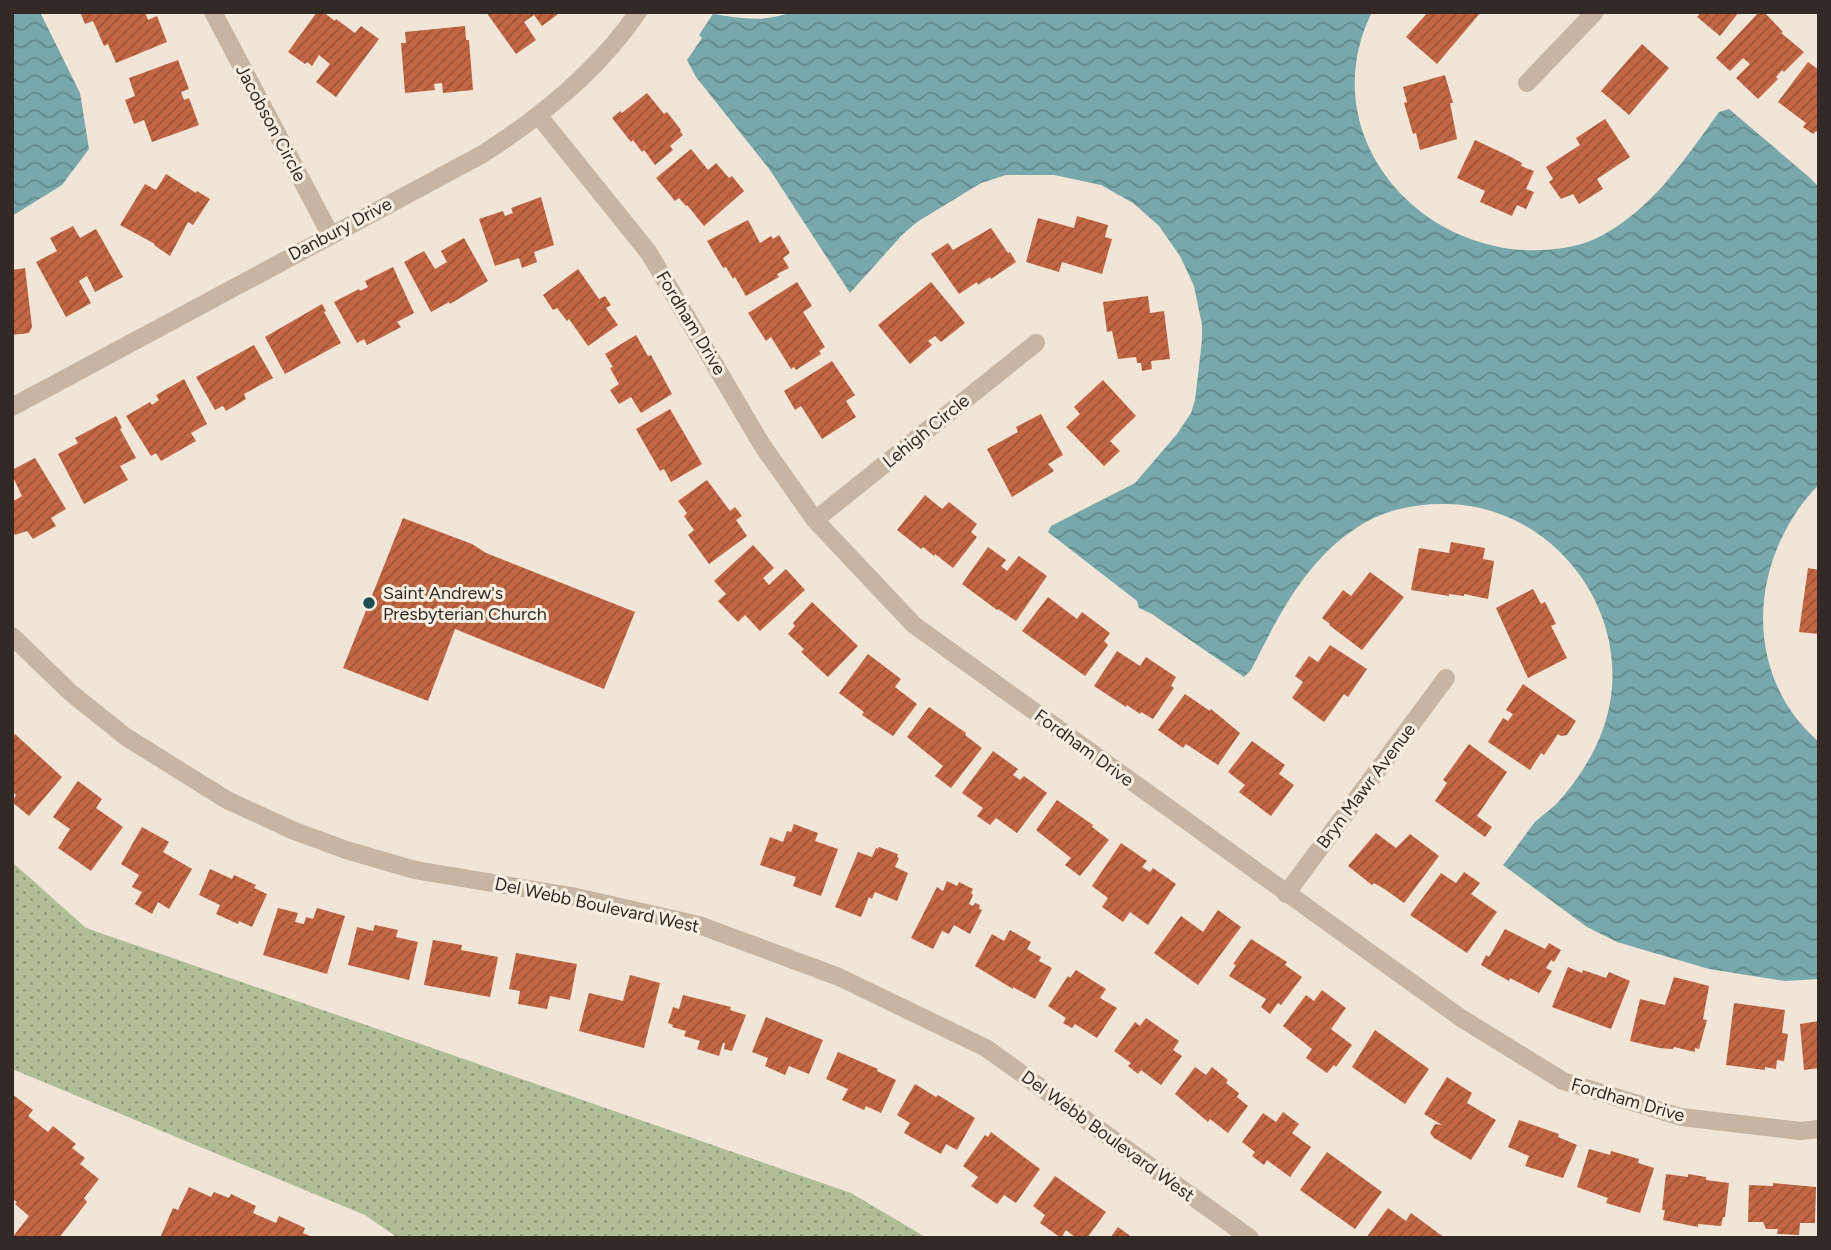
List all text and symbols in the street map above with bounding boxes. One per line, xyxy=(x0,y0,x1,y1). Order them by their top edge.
street label: Jacobson Circle xyxy=(231,61,311,185)
street label: Danbury Drive xyxy=(285,192,396,265)
street label: Fordham Drive xyxy=(651,267,731,379)
street label: Lehigh Circle xyxy=(878,389,974,473)
place label: Saint Andrew's Presbyterian Church xyxy=(383,582,547,625)
marker: Saint Andrew's Presbyterian Church xyxy=(361,595,377,611)
street label: Fordham Drive xyxy=(1030,705,1138,791)
street label: Bryn Mawr Avenue xyxy=(1312,719,1420,853)
street label: Del Webb Boulevard West xyxy=(493,873,701,937)
street label: Del Webb Boulevard West xyxy=(1017,1066,1199,1206)
street label: Fordham Drive xyxy=(1569,1073,1688,1127)

